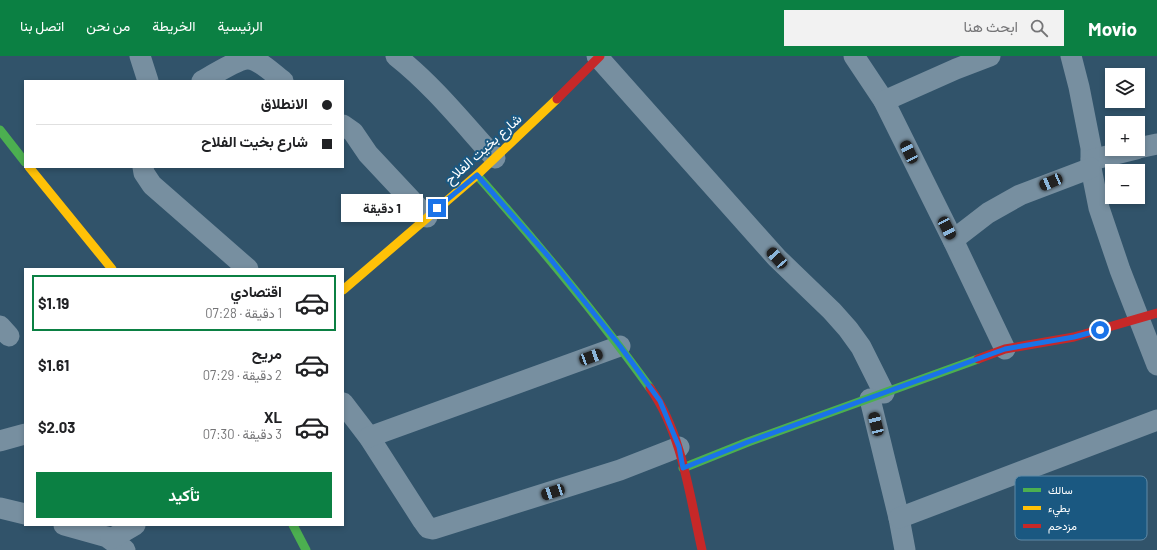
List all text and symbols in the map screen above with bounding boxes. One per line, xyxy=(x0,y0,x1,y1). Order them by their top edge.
search box xyxy=(784,10,1064,46)
text: اتصل بنا xyxy=(20,17,64,34)
text: من نحن xyxy=(86,17,130,34)
text: الخريطة xyxy=(152,17,196,34)
text: الرئيسية xyxy=(218,17,263,34)
text: ابحث هنا xyxy=(964,17,1018,35)
icon: search xyxy=(1028,17,1050,39)
text: Movio xyxy=(1088,17,1137,40)
map controls xyxy=(1105,68,1145,204)
button: layers xyxy=(1105,68,1145,108)
text: الانطلاق xyxy=(261,94,308,112)
street label: شارع بخيت الفلاح xyxy=(441,110,527,190)
button: + xyxy=(1105,116,1145,156)
text: شارع بخيت الفلاح xyxy=(201,132,308,150)
car xyxy=(898,139,920,165)
button: − xyxy=(1105,164,1145,204)
car xyxy=(1038,172,1064,192)
callout: 1 دقيقة xyxy=(341,194,423,222)
route end xyxy=(428,199,446,217)
text: 1 دقيقة xyxy=(363,200,401,216)
car xyxy=(936,215,958,241)
car xyxy=(765,245,789,271)
text: اقتصادي xyxy=(230,282,282,300)
icon: car xyxy=(294,285,330,321)
text: $1.19 xyxy=(38,294,69,312)
text: 1 دقيقة · 07:28 xyxy=(205,305,282,321)
route start xyxy=(1091,321,1109,339)
text: مريح xyxy=(252,344,282,362)
icon: car xyxy=(294,347,330,383)
car xyxy=(578,347,604,367)
text: $1.61 xyxy=(38,356,69,374)
text: 2 دقيقة · 07:29 xyxy=(203,367,282,383)
text: XL xyxy=(264,408,282,426)
icon: car xyxy=(294,409,330,445)
car xyxy=(867,411,885,437)
text: $2.03 xyxy=(38,418,75,436)
text: 3 دقيقة · 07:30 xyxy=(203,426,282,442)
button: تأكيد xyxy=(36,472,332,518)
legend xyxy=(1015,476,1147,540)
car xyxy=(540,483,566,501)
text: سالك xyxy=(1048,483,1073,496)
text: بطيء xyxy=(1048,501,1070,518)
text: مزدحم xyxy=(1048,519,1077,534)

